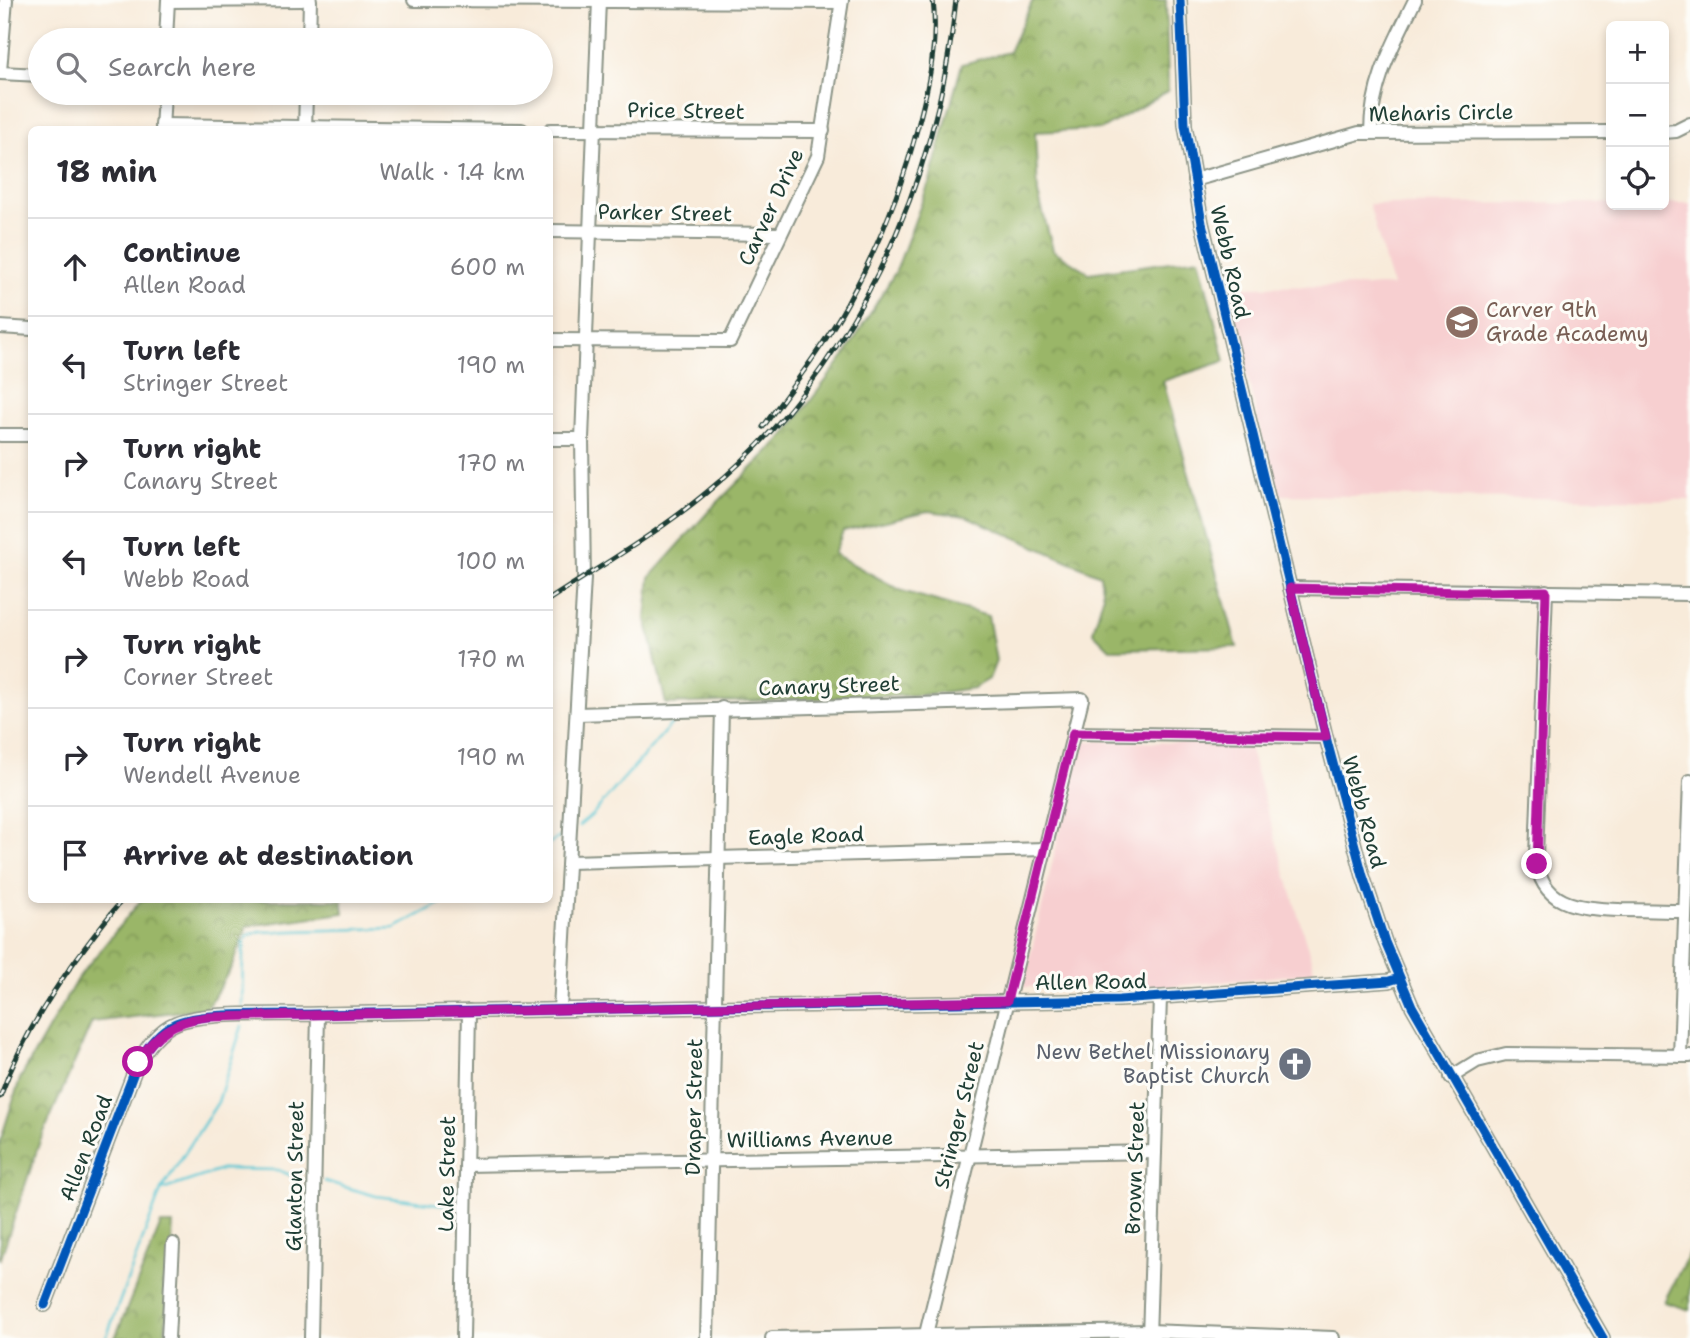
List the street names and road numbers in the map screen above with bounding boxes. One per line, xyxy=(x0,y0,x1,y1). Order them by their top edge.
street label: Price Street xyxy=(627,96,745,126)
street label: Meharis Circle xyxy=(1368,98,1514,128)
street label: Carver Drive xyxy=(732,144,810,270)
street label: Parker Street xyxy=(597,198,733,228)
street label: Webb Road xyxy=(1203,202,1257,322)
street label: Canary Street xyxy=(758,670,900,702)
street label: Webb Road xyxy=(1336,753,1392,871)
street label: Eagle Road xyxy=(747,820,865,852)
street label: Allen Road xyxy=(1035,967,1147,997)
street label: Draper Street xyxy=(679,1038,709,1176)
street label: Stringer Street xyxy=(927,1038,991,1192)
street label: Allen Road xyxy=(53,1091,119,1205)
street label: Glanton Street xyxy=(280,1100,310,1252)
street label: Brown Street xyxy=(1119,1101,1151,1235)
street label: Lake Street xyxy=(432,1116,462,1232)
street label: Williams Avenue xyxy=(726,1124,894,1154)

